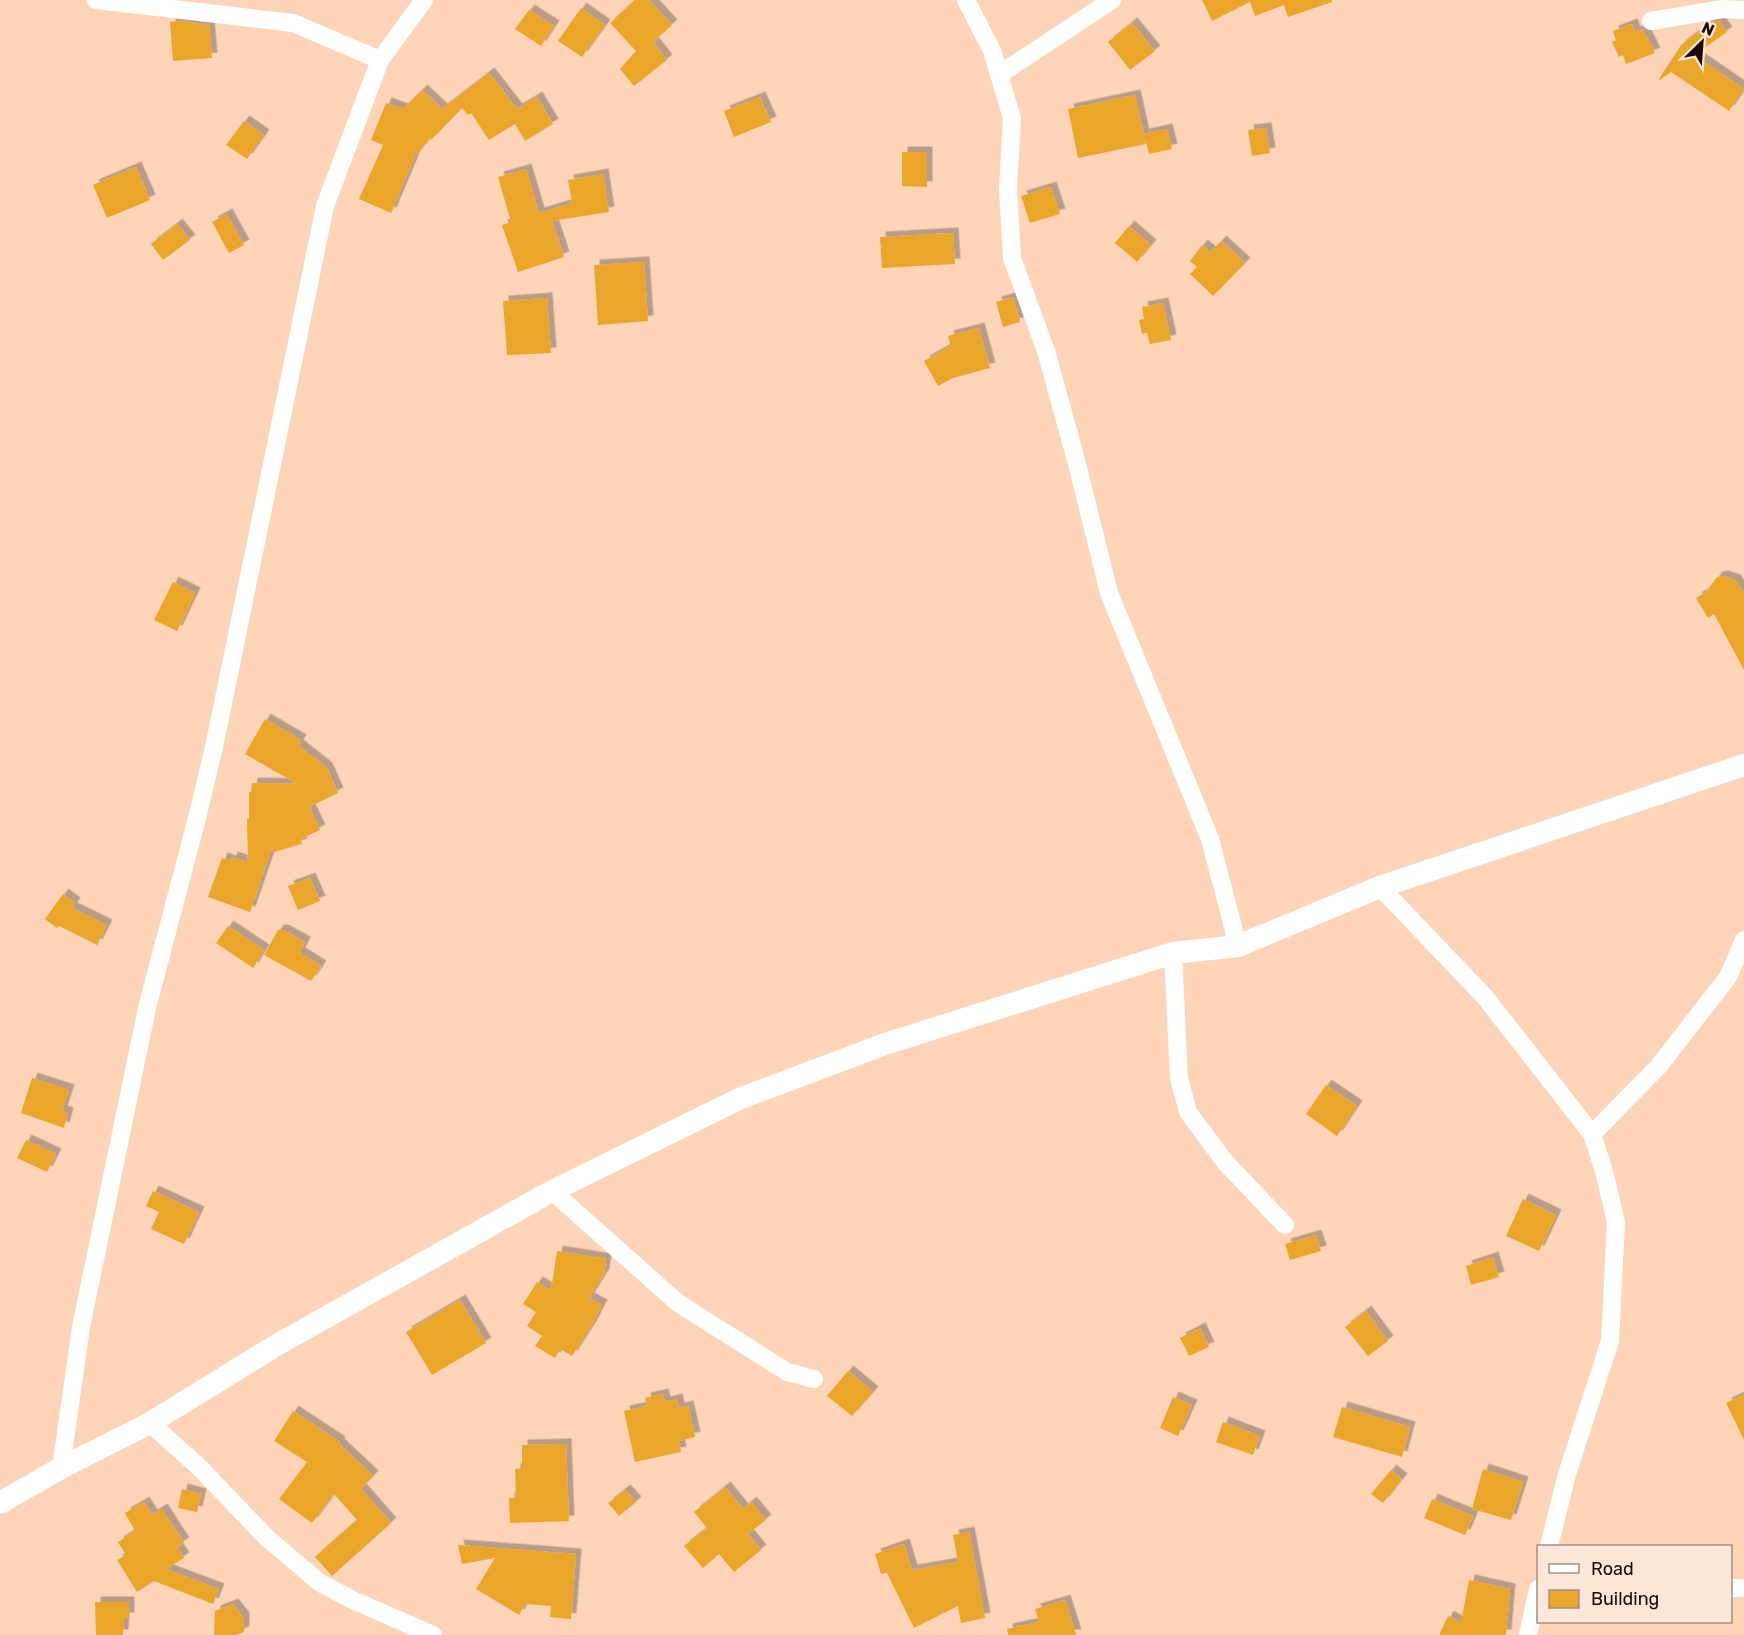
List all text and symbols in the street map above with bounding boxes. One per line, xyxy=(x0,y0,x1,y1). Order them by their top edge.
north arrow xyxy=(1672,12,1732,72)
text: N xyxy=(1699,18,1717,40)
legend xyxy=(1537,1545,1732,1623)
text: Road xyxy=(1591,1558,1634,1580)
text: Building xyxy=(1591,1588,1659,1610)

